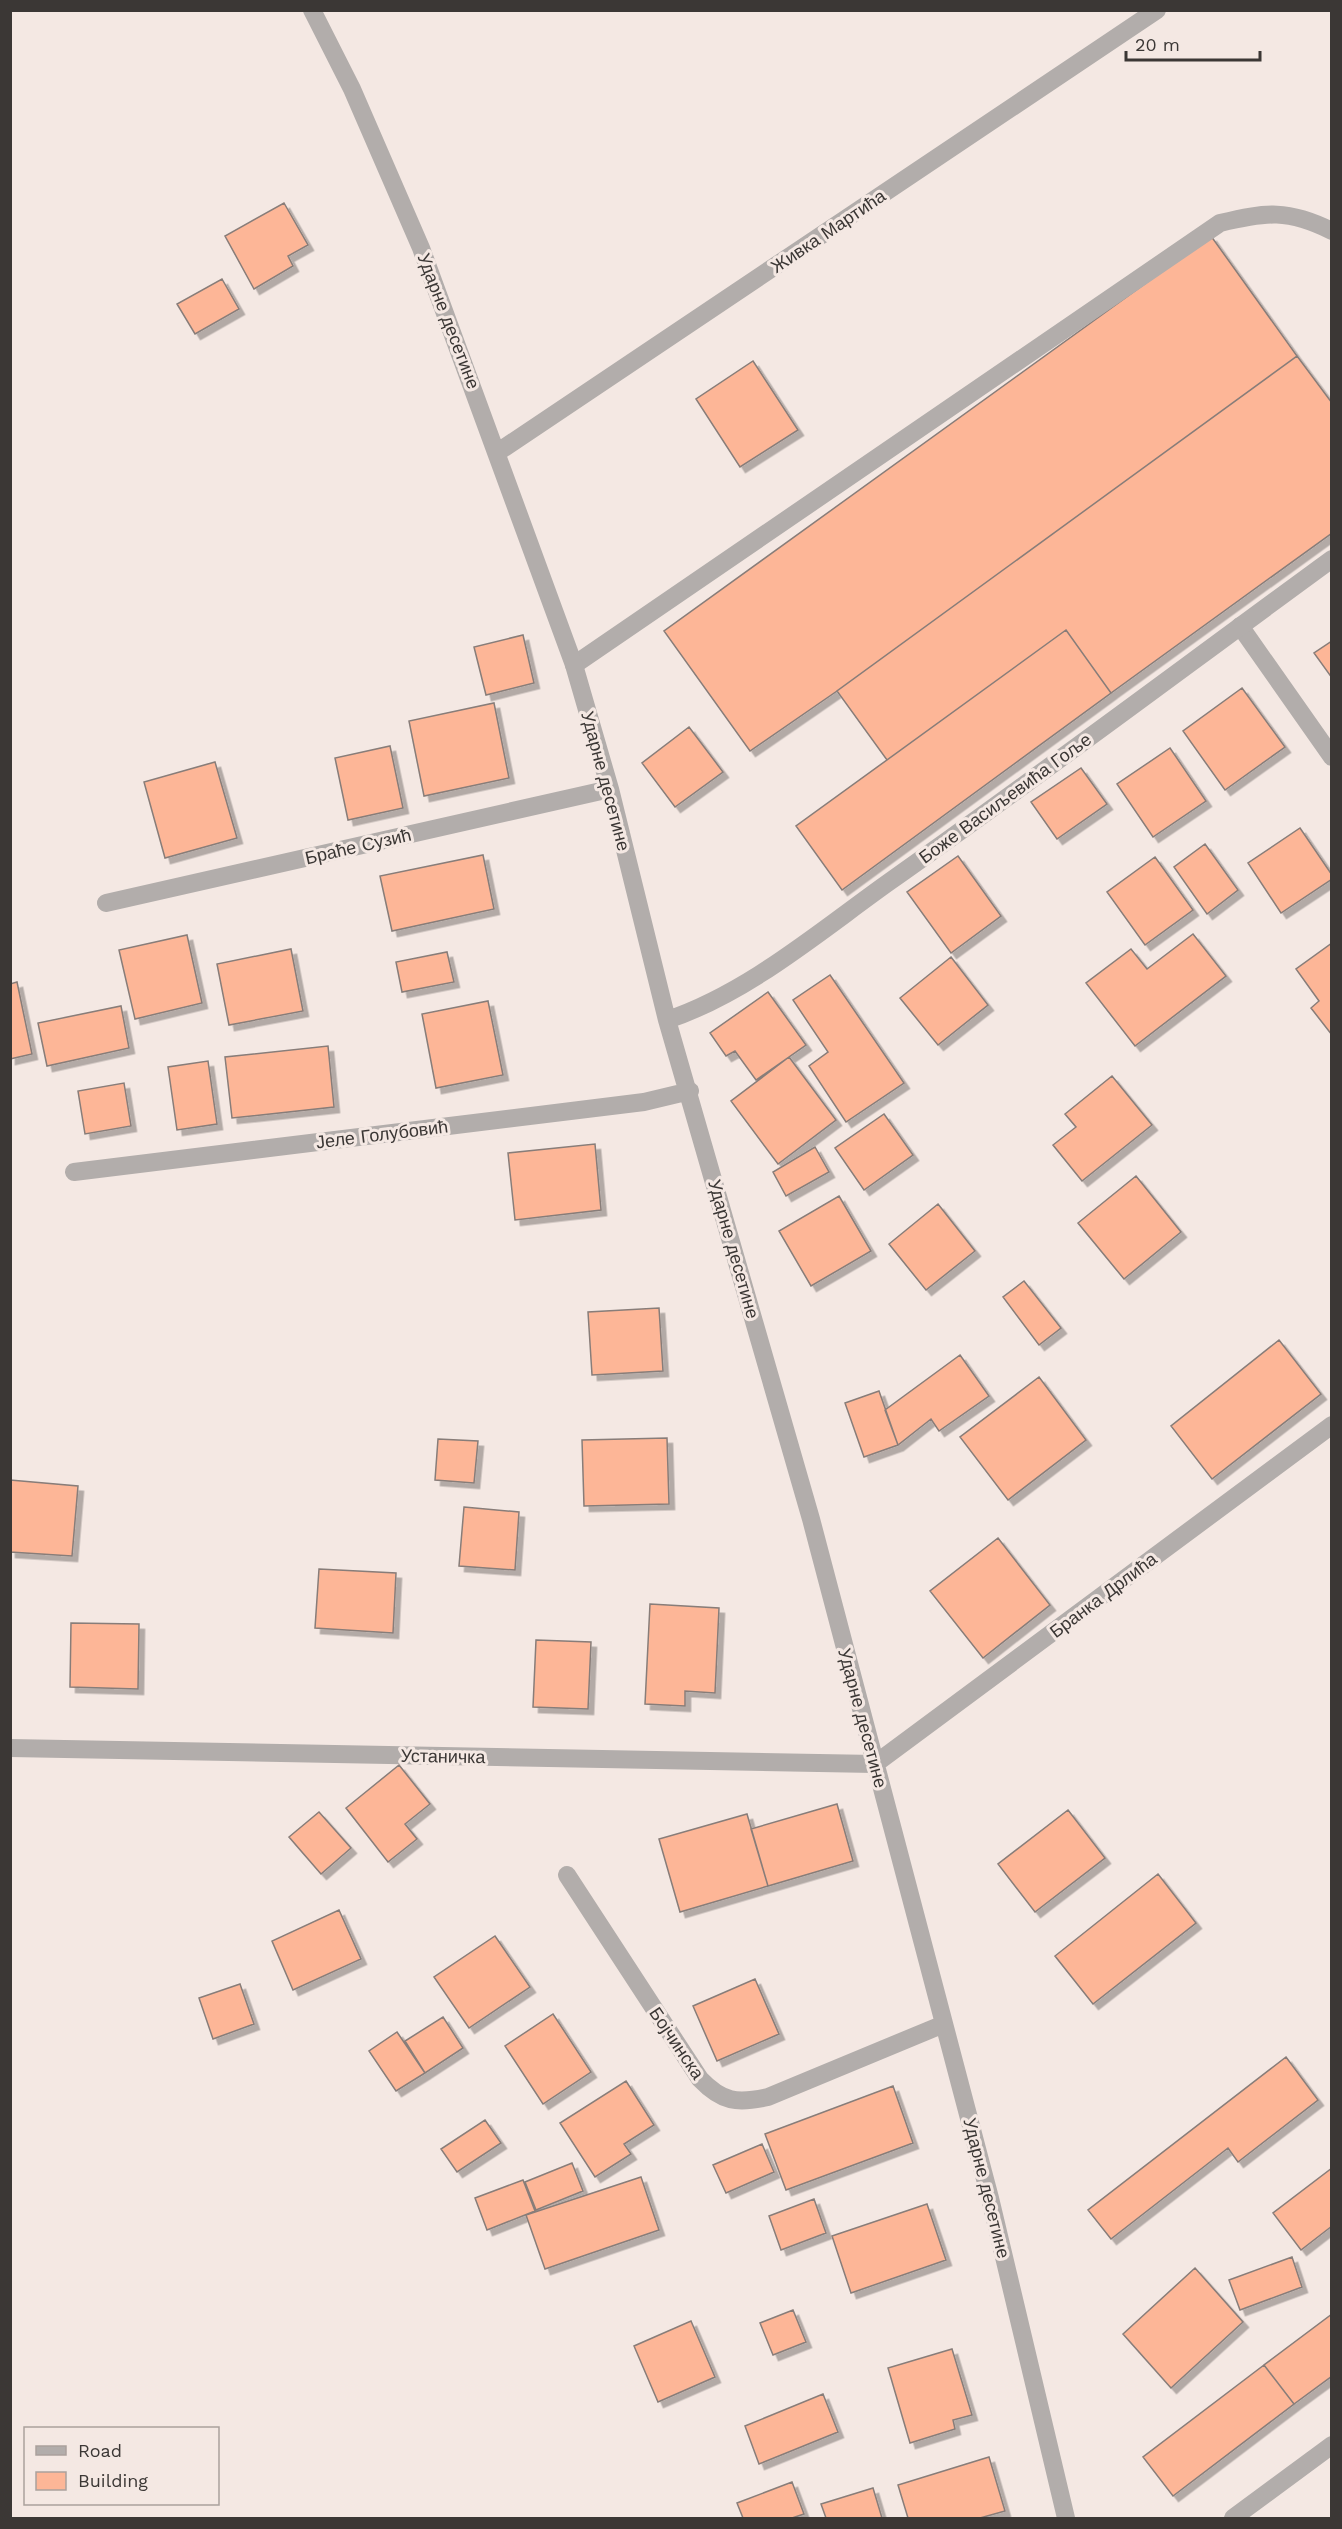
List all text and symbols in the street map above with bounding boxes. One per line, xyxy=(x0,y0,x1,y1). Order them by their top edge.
scale bar xyxy=(1126,24,1260,62)
text: 20 m xyxy=(1135,34,1180,55)
street label: Живка Мартића xyxy=(767,184,890,277)
street label: Ударне десетине xyxy=(413,250,485,392)
street label: Ударне десетине xyxy=(577,709,635,853)
street label: Боже Васиљевића Гоље xyxy=(915,728,1095,868)
street label: Браће Сузић xyxy=(303,824,413,868)
street label: Јеле Голубовић xyxy=(315,1115,449,1153)
street label: Ударне десетине xyxy=(704,1177,764,1321)
street label: Бранка Дрлића xyxy=(1045,1547,1161,1642)
street label: Ударне десетине xyxy=(834,1646,892,1790)
street label: Устаничка xyxy=(400,1745,487,1767)
street label: Бојчинска xyxy=(645,2003,709,2084)
street label: Ударне десетине xyxy=(959,2116,1015,2260)
legend xyxy=(24,2427,219,2505)
text: Road xyxy=(78,2440,122,2461)
text: Building xyxy=(78,2470,148,2491)

